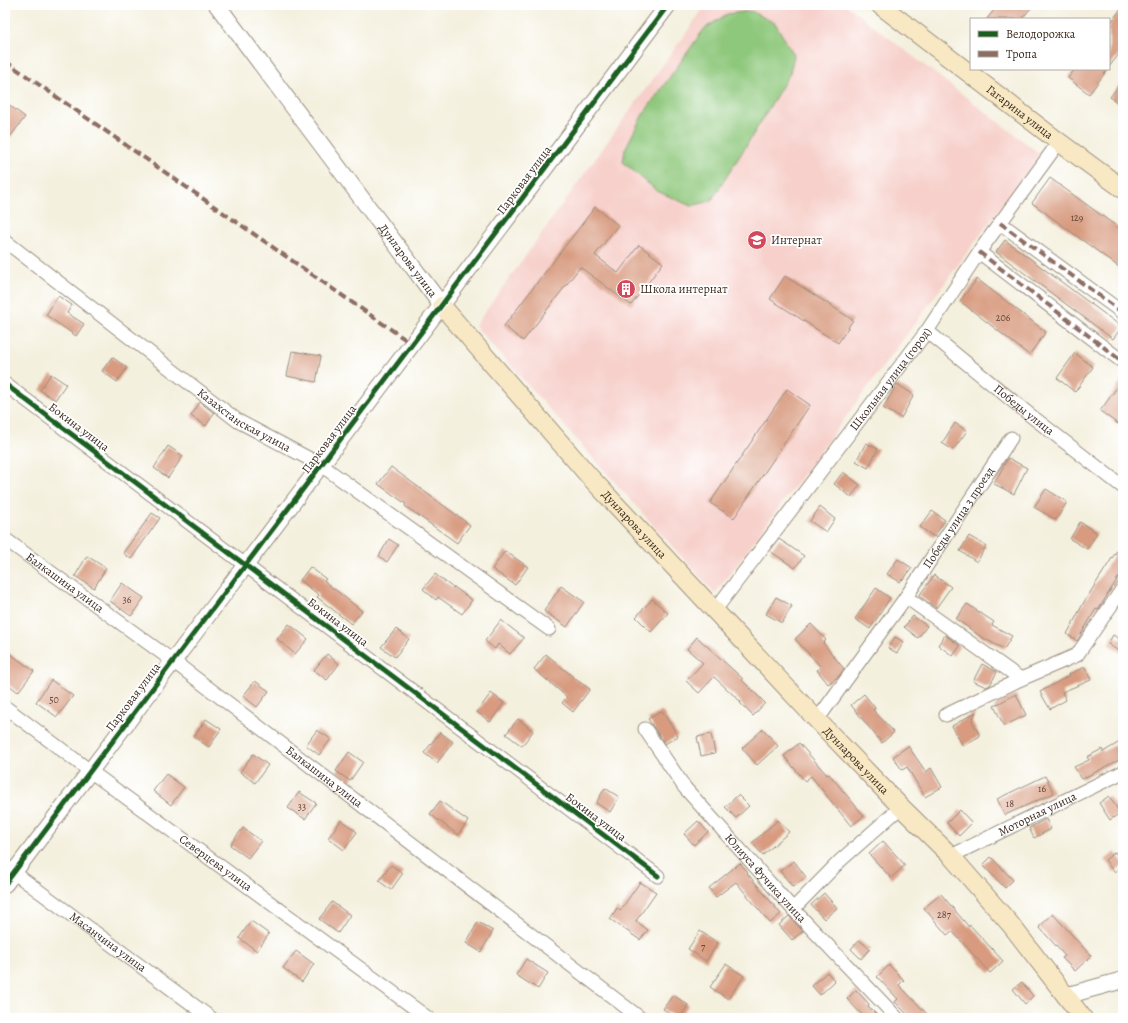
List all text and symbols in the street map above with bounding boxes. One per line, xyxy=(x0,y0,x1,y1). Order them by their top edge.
legend xyxy=(970,18,1110,70)
text: Велодорожка xyxy=(1006,26,1076,42)
text: Тропа xyxy=(1006,46,1037,62)
street label: Гагарина улица xyxy=(983,81,1057,143)
street label: Парковая улица xyxy=(493,142,555,218)
house number: 129 xyxy=(1071,211,1084,224)
street label: Дунларова улица xyxy=(375,220,441,301)
school or university icon: Интернат xyxy=(746,229,768,251)
place label: Интернат xyxy=(771,232,823,248)
building icon: Школа интернат xyxy=(615,278,637,300)
place label: Школа интернат xyxy=(640,281,728,297)
house number: 206 xyxy=(996,311,1011,324)
street label: Школьная улица (город) xyxy=(846,325,935,434)
street label: Победы улица xyxy=(990,381,1058,439)
street label: Казахстанская улица xyxy=(194,384,294,456)
street label: Бокина улица xyxy=(45,399,113,455)
street label: Парковая улица xyxy=(298,401,360,477)
street label: Победы улица 3 проезд xyxy=(919,464,998,572)
street label: Дунларова улица xyxy=(598,487,671,562)
street label: Балкашина улица xyxy=(23,549,107,616)
house number: 36 xyxy=(123,593,132,606)
street label: Бокина улица xyxy=(304,594,372,650)
street label: Парковая улица xyxy=(102,659,164,735)
house number: 50 xyxy=(49,693,59,706)
street label: Дунларова улица xyxy=(820,723,893,798)
street label: Балкашина улица xyxy=(283,742,366,811)
house number: 16 xyxy=(1038,782,1046,795)
street label: Моторная улица xyxy=(995,788,1079,840)
street label: Бокина улица xyxy=(562,789,630,845)
house number: 18 xyxy=(1006,797,1014,810)
house number: 33 xyxy=(298,800,306,813)
street label: Юлиуса Фучика улица xyxy=(721,830,810,926)
street label: Северцева улица xyxy=(176,831,256,895)
street label: Масанчина улица xyxy=(66,908,150,976)
house number: 287 xyxy=(937,908,952,921)
house number: 7 xyxy=(701,940,706,953)

